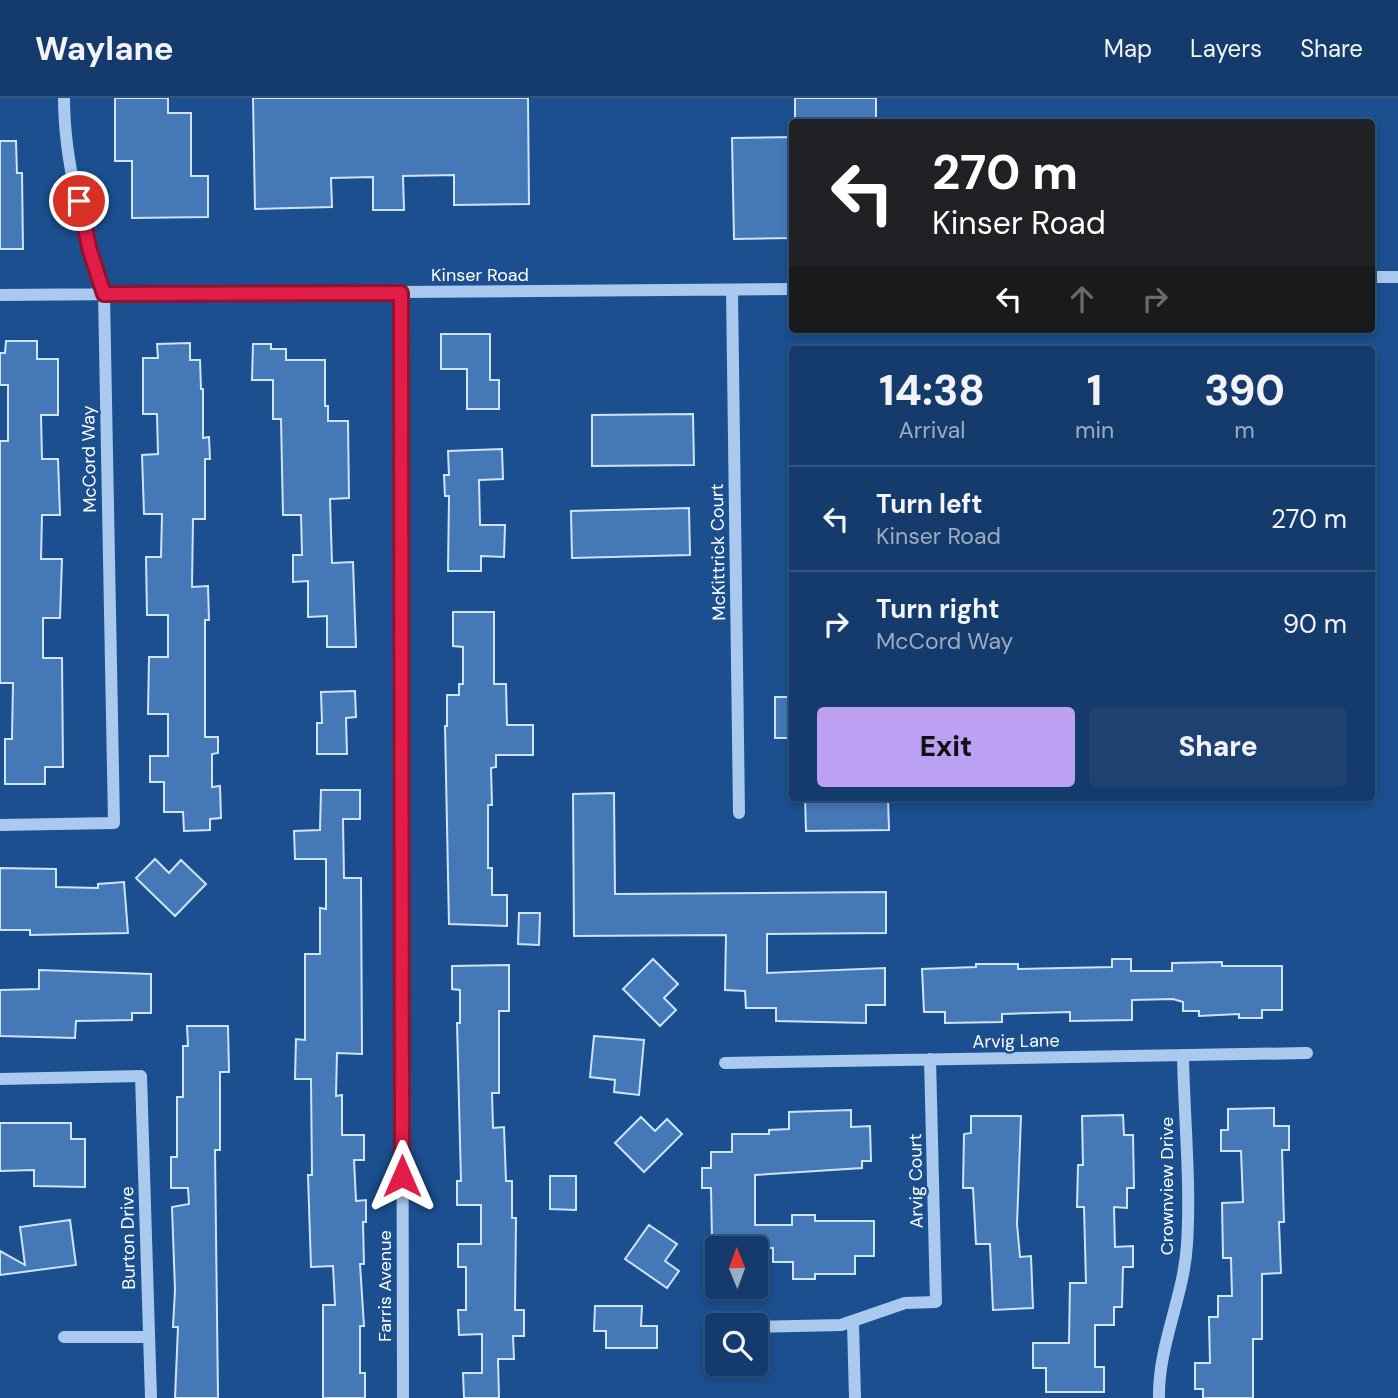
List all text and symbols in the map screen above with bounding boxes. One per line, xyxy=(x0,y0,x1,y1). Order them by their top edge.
text: Waylane xyxy=(35,27,174,70)
text: Map xyxy=(1104,33,1152,64)
text: Layers xyxy=(1190,33,1262,64)
text: Share xyxy=(1300,33,1363,64)
text: 270 m xyxy=(932,140,1078,204)
icon: left xyxy=(817,147,908,238)
pin xyxy=(49,171,109,231)
icon: arrive xyxy=(60,182,98,220)
text: Kinser Road xyxy=(932,202,1106,244)
street label: Kinser Road xyxy=(431,263,529,287)
icon: left xyxy=(990,280,1028,318)
icon: ahead xyxy=(1063,280,1101,318)
icon: right xyxy=(1136,280,1174,318)
text: 14:38 xyxy=(879,363,985,418)
text: 1 xyxy=(1087,363,1102,418)
text: 390 xyxy=(1204,363,1285,418)
street label: McCord Way xyxy=(76,405,102,513)
text: Arrival xyxy=(899,415,966,445)
text: min xyxy=(1075,415,1114,445)
text: m xyxy=(1234,415,1255,445)
street label: McKittrick Court xyxy=(705,483,731,621)
text: Turn left xyxy=(876,487,983,521)
icon: left xyxy=(817,500,855,538)
text: 270 m xyxy=(1271,502,1347,536)
text: Kinser Road xyxy=(876,521,1001,551)
text: Turn right xyxy=(876,592,1000,626)
icon: right xyxy=(817,605,855,643)
text: 90 m xyxy=(1283,607,1347,641)
text: McCord Way xyxy=(876,626,1013,656)
button: Exit xyxy=(817,707,1075,787)
button: Share xyxy=(1089,707,1347,787)
street label: Arvig Lane xyxy=(972,1028,1060,1054)
street label: Crownview Drive xyxy=(1155,1117,1179,1255)
street label: Arvig Court xyxy=(903,1133,929,1229)
position arrow xyxy=(365,1139,439,1213)
street label: Burton Drive xyxy=(115,1186,141,1290)
street label: Farris Avenue xyxy=(373,1230,397,1342)
north arrow xyxy=(705,1236,768,1298)
map controls xyxy=(705,1236,768,1376)
button: search xyxy=(705,1313,768,1376)

